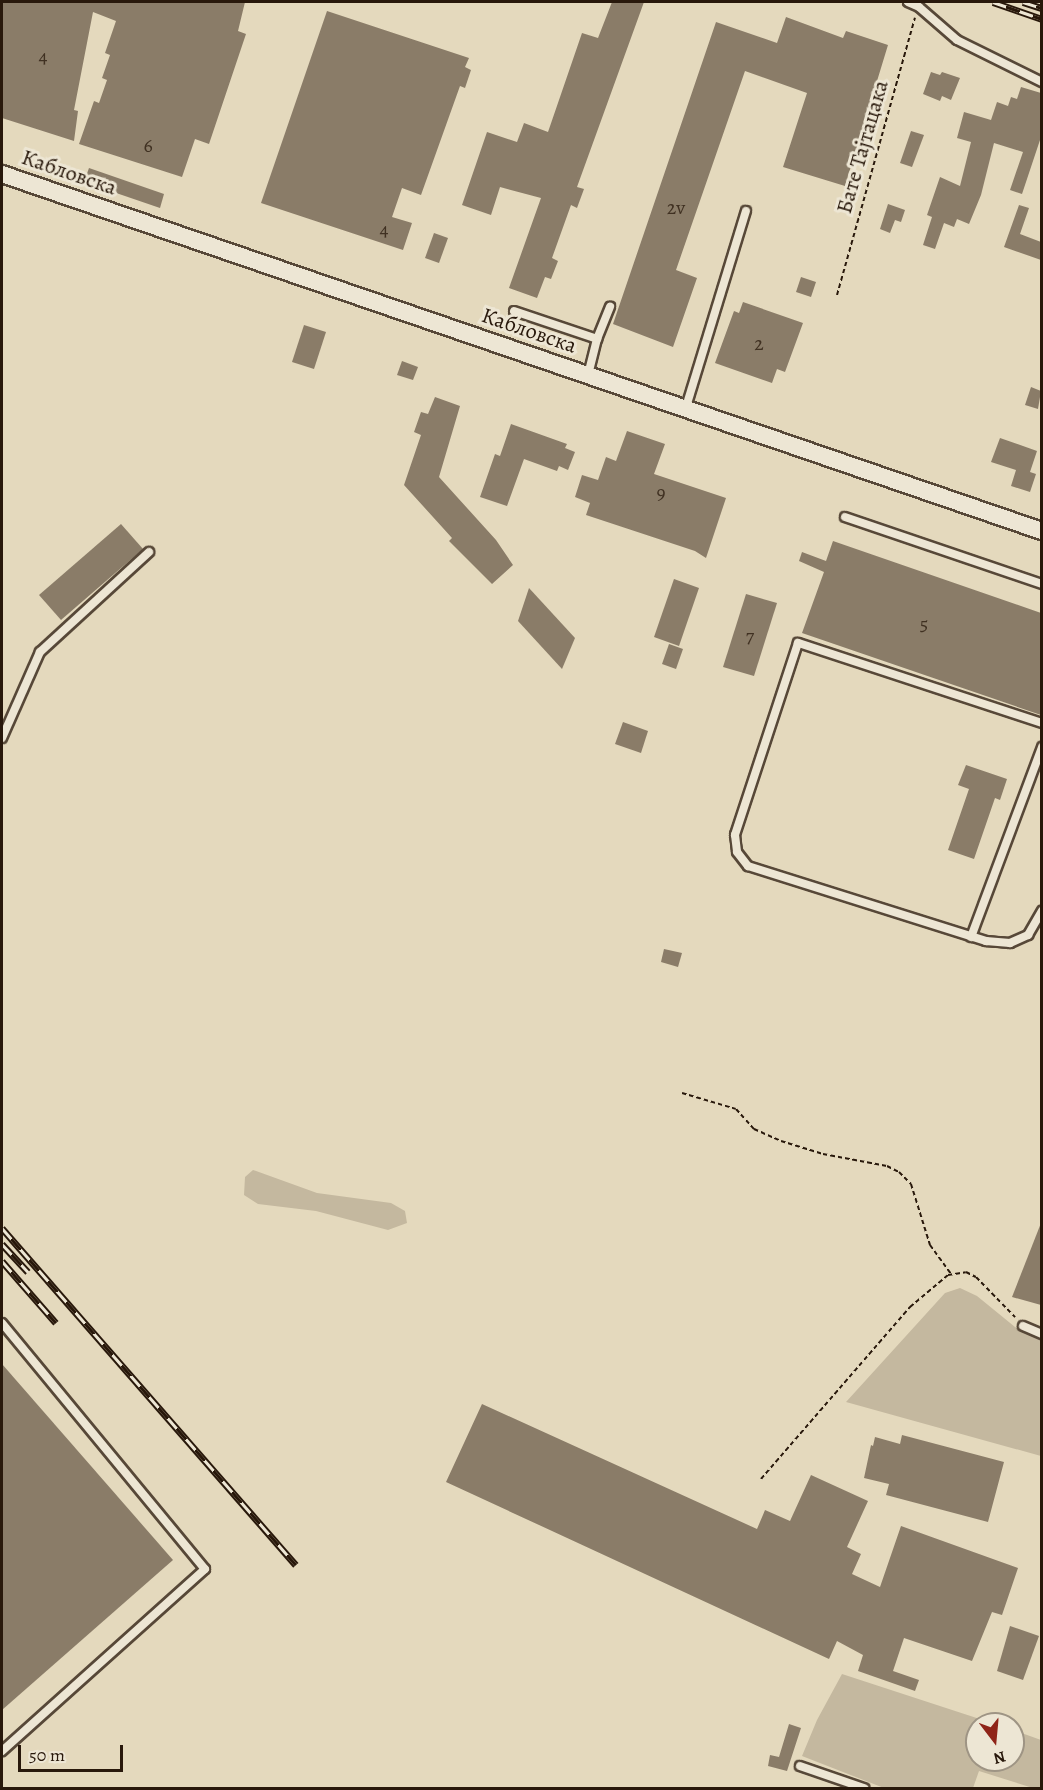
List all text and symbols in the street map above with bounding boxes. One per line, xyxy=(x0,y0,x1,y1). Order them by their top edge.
house number: 4 xyxy=(38,44,48,68)
street label: Бате Тајтацака xyxy=(831,77,895,217)
house number: 6 xyxy=(143,133,153,157)
street label: Кабловска xyxy=(18,144,120,202)
house number: 2v xyxy=(667,195,685,219)
house number: 4 xyxy=(379,217,389,241)
street label: Кабловска xyxy=(478,302,580,360)
house number: 2 xyxy=(754,331,764,355)
house number: 9 xyxy=(656,480,666,504)
house number: 5 xyxy=(920,611,928,635)
house number: 7 xyxy=(746,623,754,647)
north arrow xyxy=(965,1712,1025,1772)
scale bar xyxy=(21,1733,126,1771)
text: 50 m xyxy=(29,1743,65,1767)
text: N xyxy=(991,1745,1008,1770)

